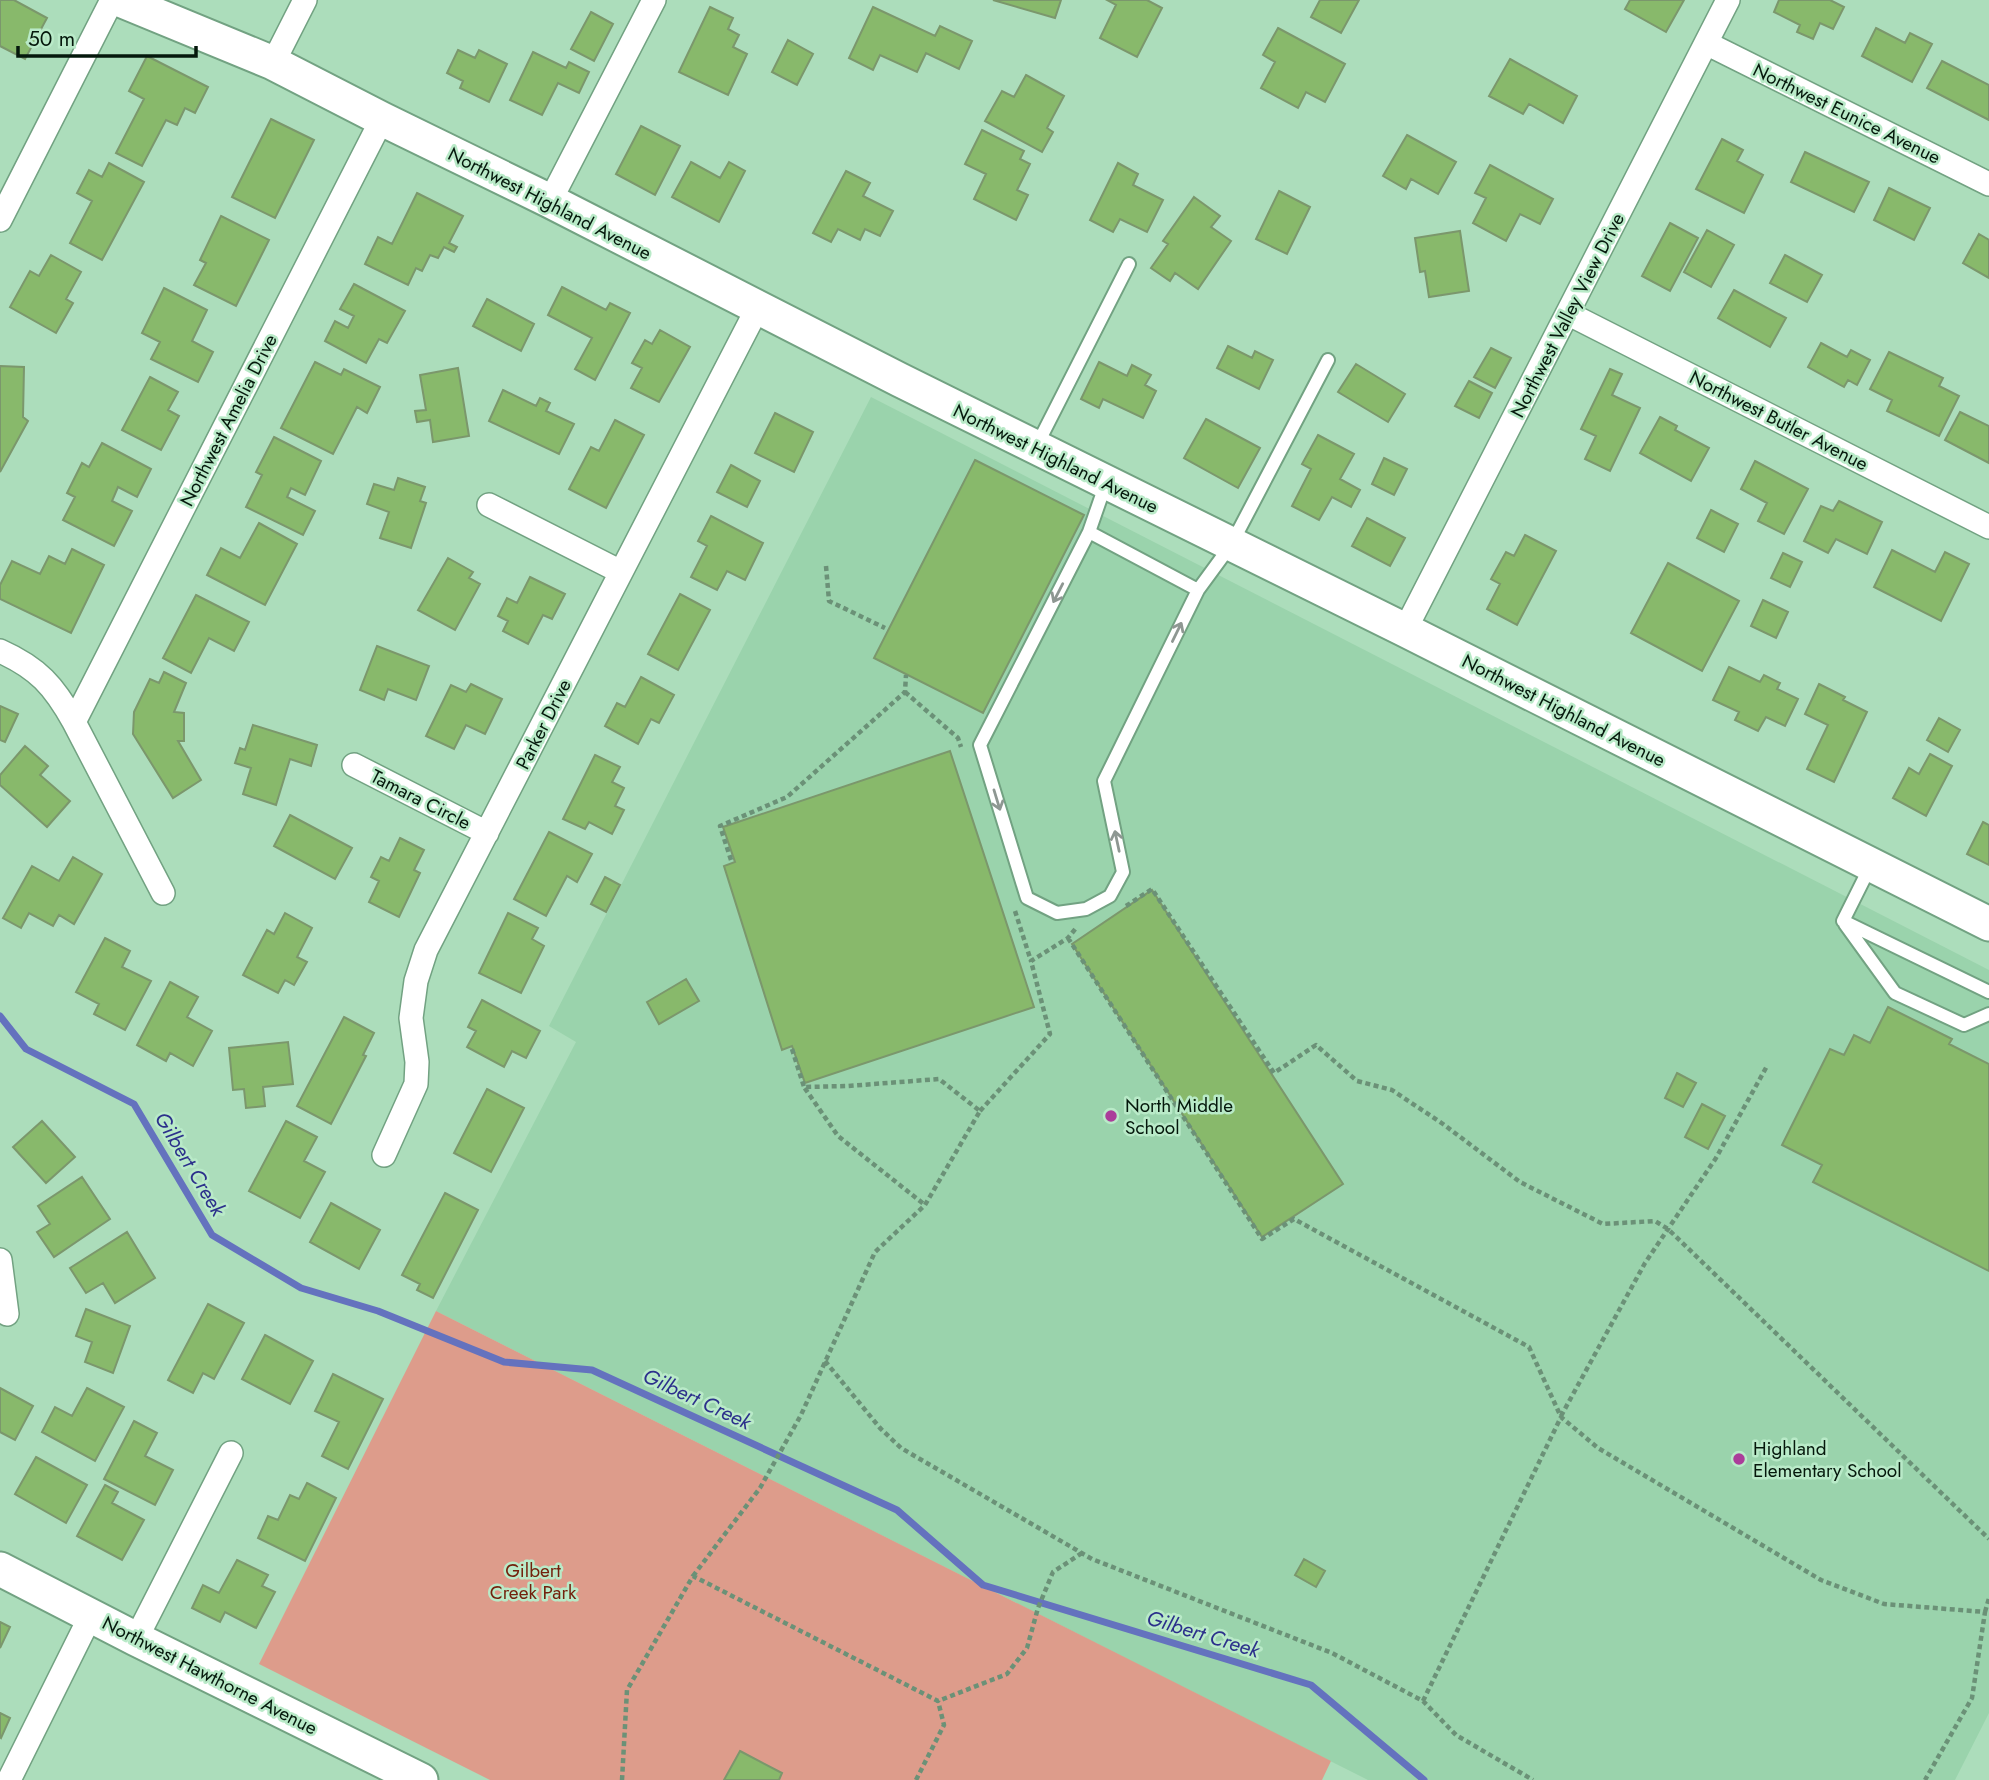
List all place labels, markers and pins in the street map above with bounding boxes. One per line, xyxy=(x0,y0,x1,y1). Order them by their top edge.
place label: North Middle School xyxy=(1125,1092,1233,1141)
marker: North Middle School xyxy=(1103,1108,1119,1124)
place label: Highland Elementary School xyxy=(1753,1435,1902,1484)
marker: Highland Elementary School xyxy=(1731,1451,1747,1467)

